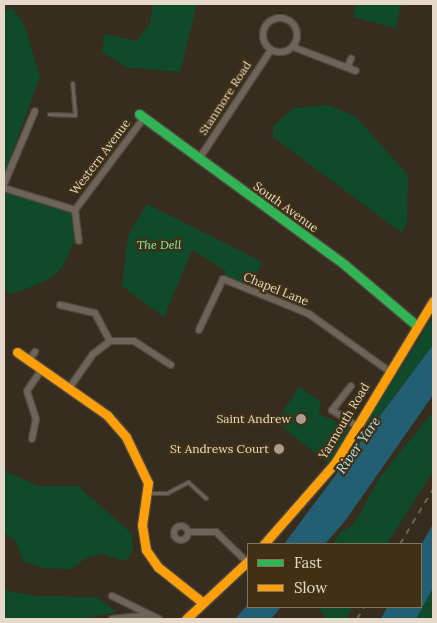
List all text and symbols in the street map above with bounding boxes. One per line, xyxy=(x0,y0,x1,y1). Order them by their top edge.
street label: Stanmore Road xyxy=(196,58,254,138)
street label: Western Avenue xyxy=(67,116,133,198)
street label: South Avenue xyxy=(251,179,321,235)
park label: The Dell xyxy=(137,238,181,252)
street label: Chapel Lane xyxy=(241,269,311,309)
street label: Yarmouth Road xyxy=(316,380,372,462)
place label: Saint Andrew xyxy=(217,412,291,426)
marker: Saint Andrew xyxy=(295,413,307,425)
water label: River Yare xyxy=(332,413,384,477)
place label: St Andrews Court xyxy=(170,442,269,456)
marker: St Andrews Court xyxy=(273,443,285,455)
legend xyxy=(247,543,422,608)
text: Fast xyxy=(294,553,322,572)
text: Slow xyxy=(294,578,327,597)

